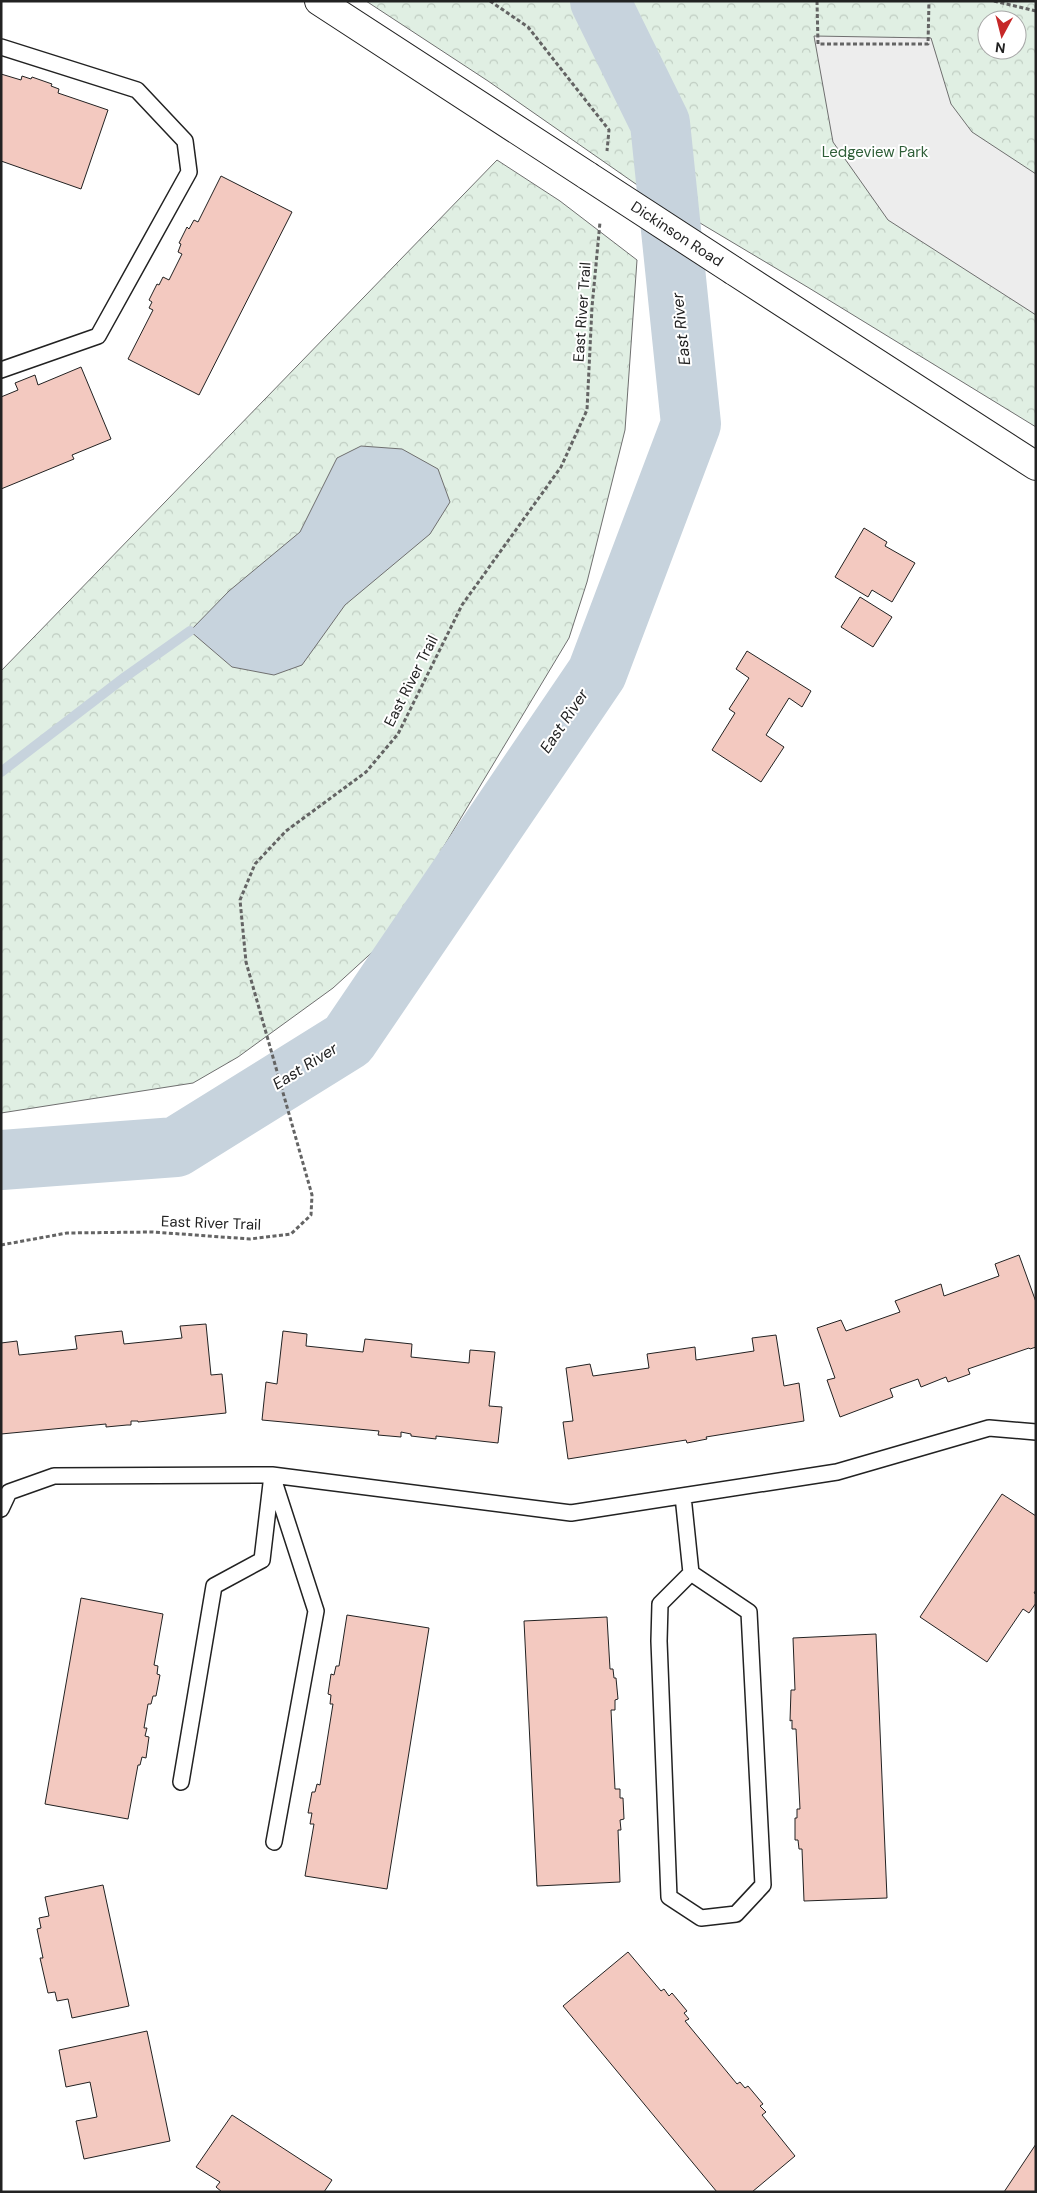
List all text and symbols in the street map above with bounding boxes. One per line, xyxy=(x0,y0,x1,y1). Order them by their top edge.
north arrow xyxy=(977,10,1027,60)
text: N xyxy=(994,38,1007,57)
park label: Ledgeview Park xyxy=(822,142,929,162)
street label: Dickinson Road xyxy=(627,197,727,271)
street label: East River Trail xyxy=(569,261,595,363)
water label: East River xyxy=(667,291,695,366)
street label: East River Trail xyxy=(379,632,443,730)
water label: East River xyxy=(535,684,594,757)
water label: East River xyxy=(269,1037,342,1094)
street label: East River Trail xyxy=(161,1211,261,1235)

